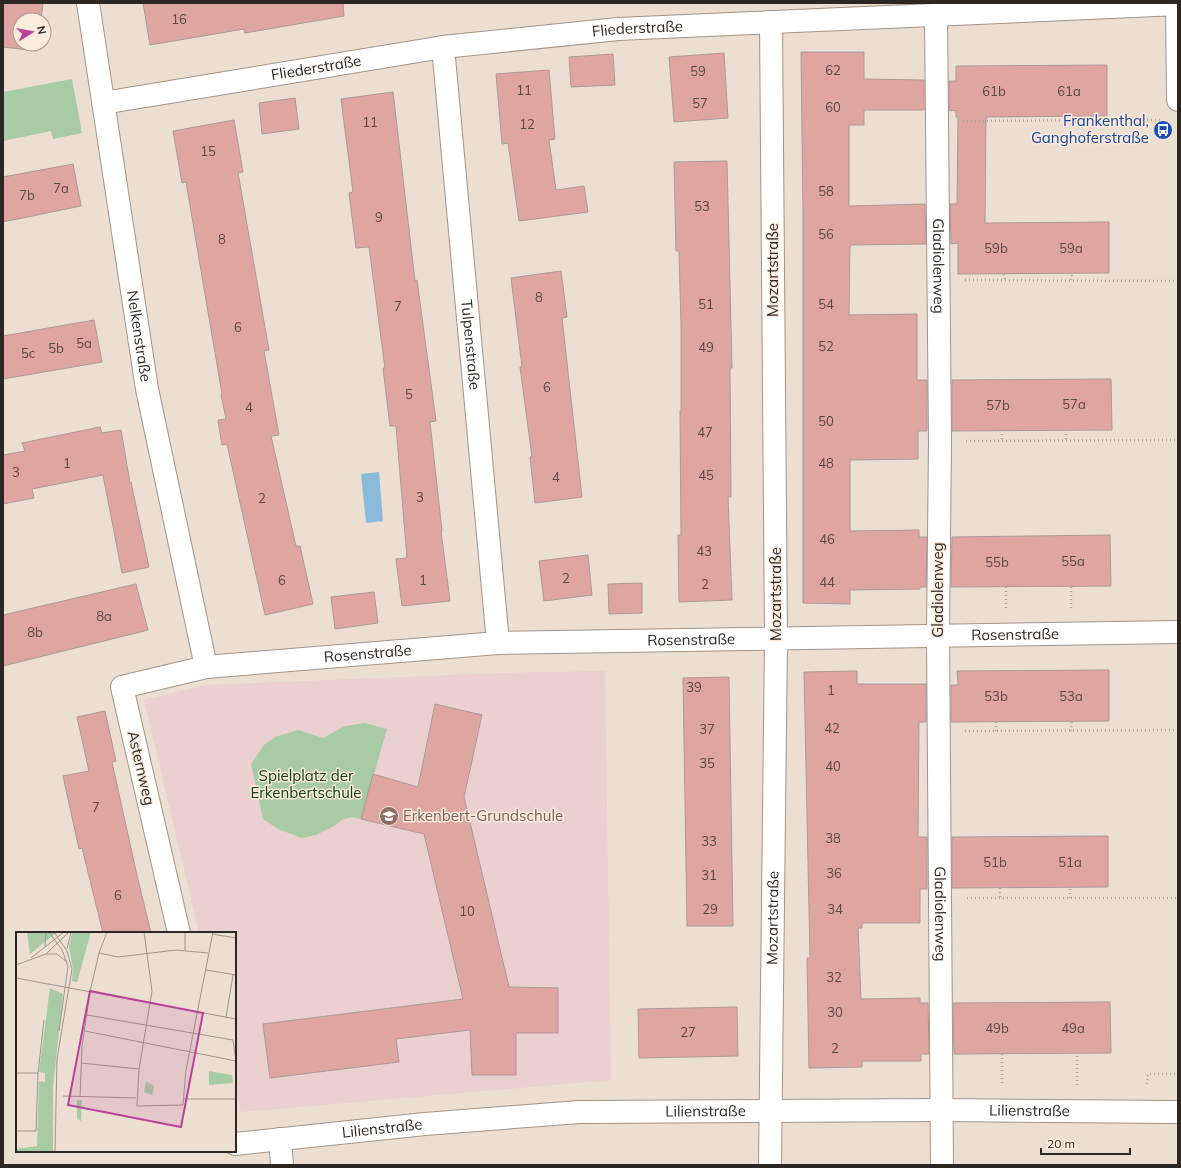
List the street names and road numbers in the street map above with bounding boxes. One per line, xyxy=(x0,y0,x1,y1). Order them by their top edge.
street label: Fliederstraße xyxy=(591,16,683,41)
street label: Fliederstraße xyxy=(270,51,363,84)
street label: Gladiolenweg xyxy=(929,218,949,314)
street label: Mozartstraße xyxy=(763,223,782,317)
street label: Nelkenstraße xyxy=(123,289,156,383)
street label: Tulpenstraße xyxy=(457,299,485,391)
street label: Gladiolenweg xyxy=(928,542,947,638)
street label: Mozartstraße xyxy=(766,547,785,641)
street label: Rosenstraße xyxy=(971,624,1059,644)
street label: Rosenstraße xyxy=(647,629,735,650)
street label: Rosenstraße xyxy=(323,640,412,666)
street label: Asternweg xyxy=(124,729,159,807)
street label: Gladiolenweg xyxy=(931,866,950,962)
street label: Mozartstraße xyxy=(762,871,782,965)
street label: Lilienstraße xyxy=(989,1100,1070,1120)
street label: Lilienstraße xyxy=(665,1101,746,1121)
street label: Lilienstraße xyxy=(341,1114,423,1142)

